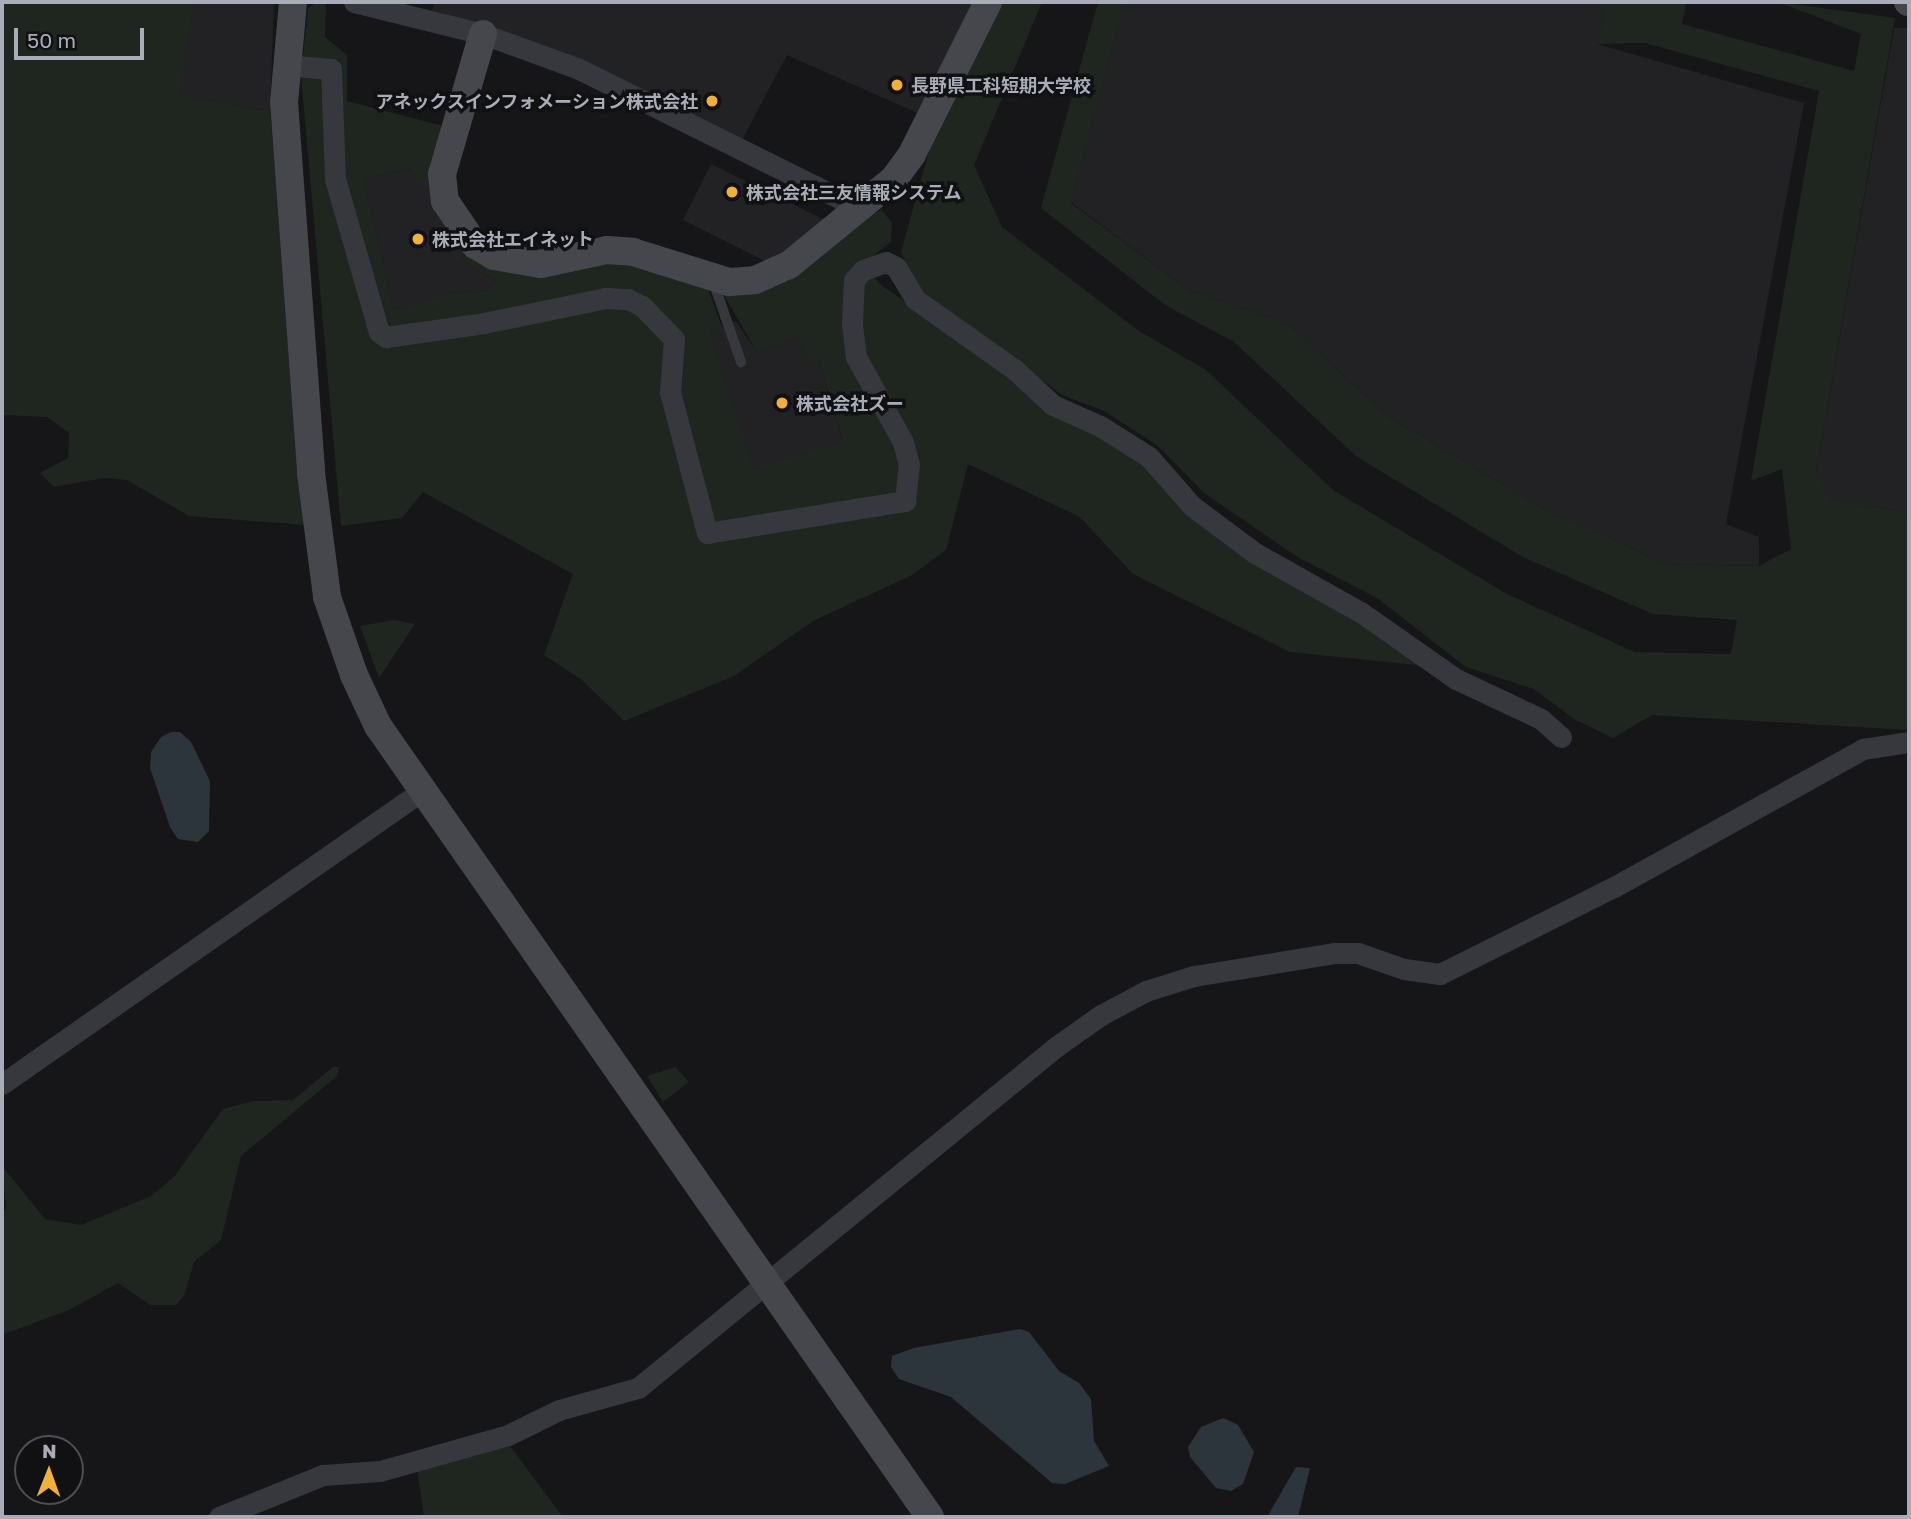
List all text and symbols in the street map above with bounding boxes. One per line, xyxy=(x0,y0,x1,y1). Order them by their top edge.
scale bar xyxy=(18,14,147,58)
text: 50 m xyxy=(27,27,76,53)
place label: 長野県工科短期大学校 xyxy=(911,74,1091,96)
marker: 長野県工科短期大学校 xyxy=(889,77,905,93)
place label: アネックスインフォメーション株式会社 xyxy=(374,90,698,112)
marker: アネックスインフォメーション株式会社 xyxy=(704,93,720,109)
place label: 株式会社三友情報システム xyxy=(746,181,962,203)
marker: 株式会社三友情報システム xyxy=(724,184,740,200)
place label: 株式会社エイネット xyxy=(432,228,594,250)
marker: 株式会社エイネット xyxy=(410,231,426,247)
place label: 株式会社ズー xyxy=(796,392,904,414)
marker: 株式会社ズー xyxy=(774,395,790,411)
north arrow xyxy=(14,1435,84,1505)
text: N xyxy=(42,1439,57,1462)

